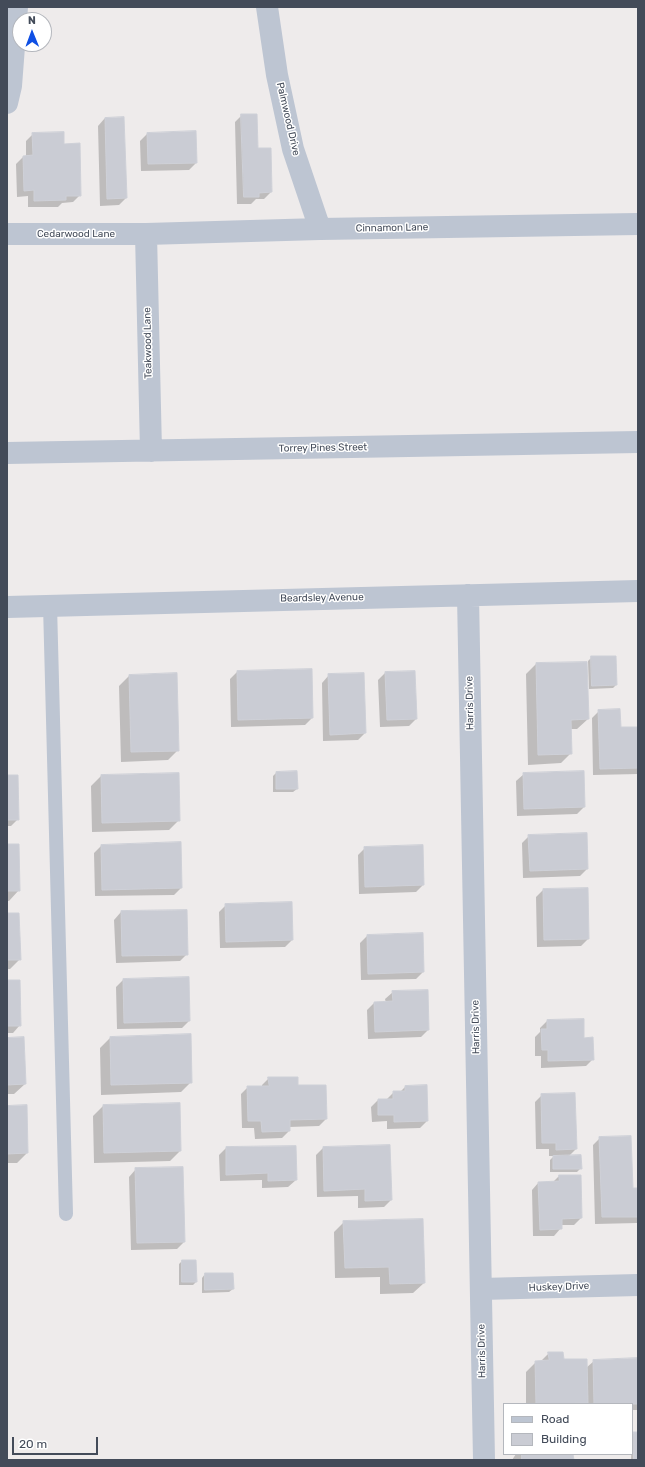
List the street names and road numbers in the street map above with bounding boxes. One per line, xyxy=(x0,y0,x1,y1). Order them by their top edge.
street label: Palmwood Drive xyxy=(274,81,302,157)
street label: Cinnamon Lane xyxy=(356,221,428,235)
street label: Cedarwood Lane xyxy=(37,228,115,240)
street label: Teakwood Lane xyxy=(141,307,155,379)
street label: Torrey Pines Street xyxy=(279,441,367,455)
street label: Beardsley Avenue xyxy=(280,591,364,605)
street label: Harris Drive xyxy=(464,676,476,730)
street label: Harris Drive xyxy=(470,1000,482,1054)
street label: Huskey Drive xyxy=(529,1280,589,1294)
street label: Harris Drive xyxy=(476,1324,488,1378)

